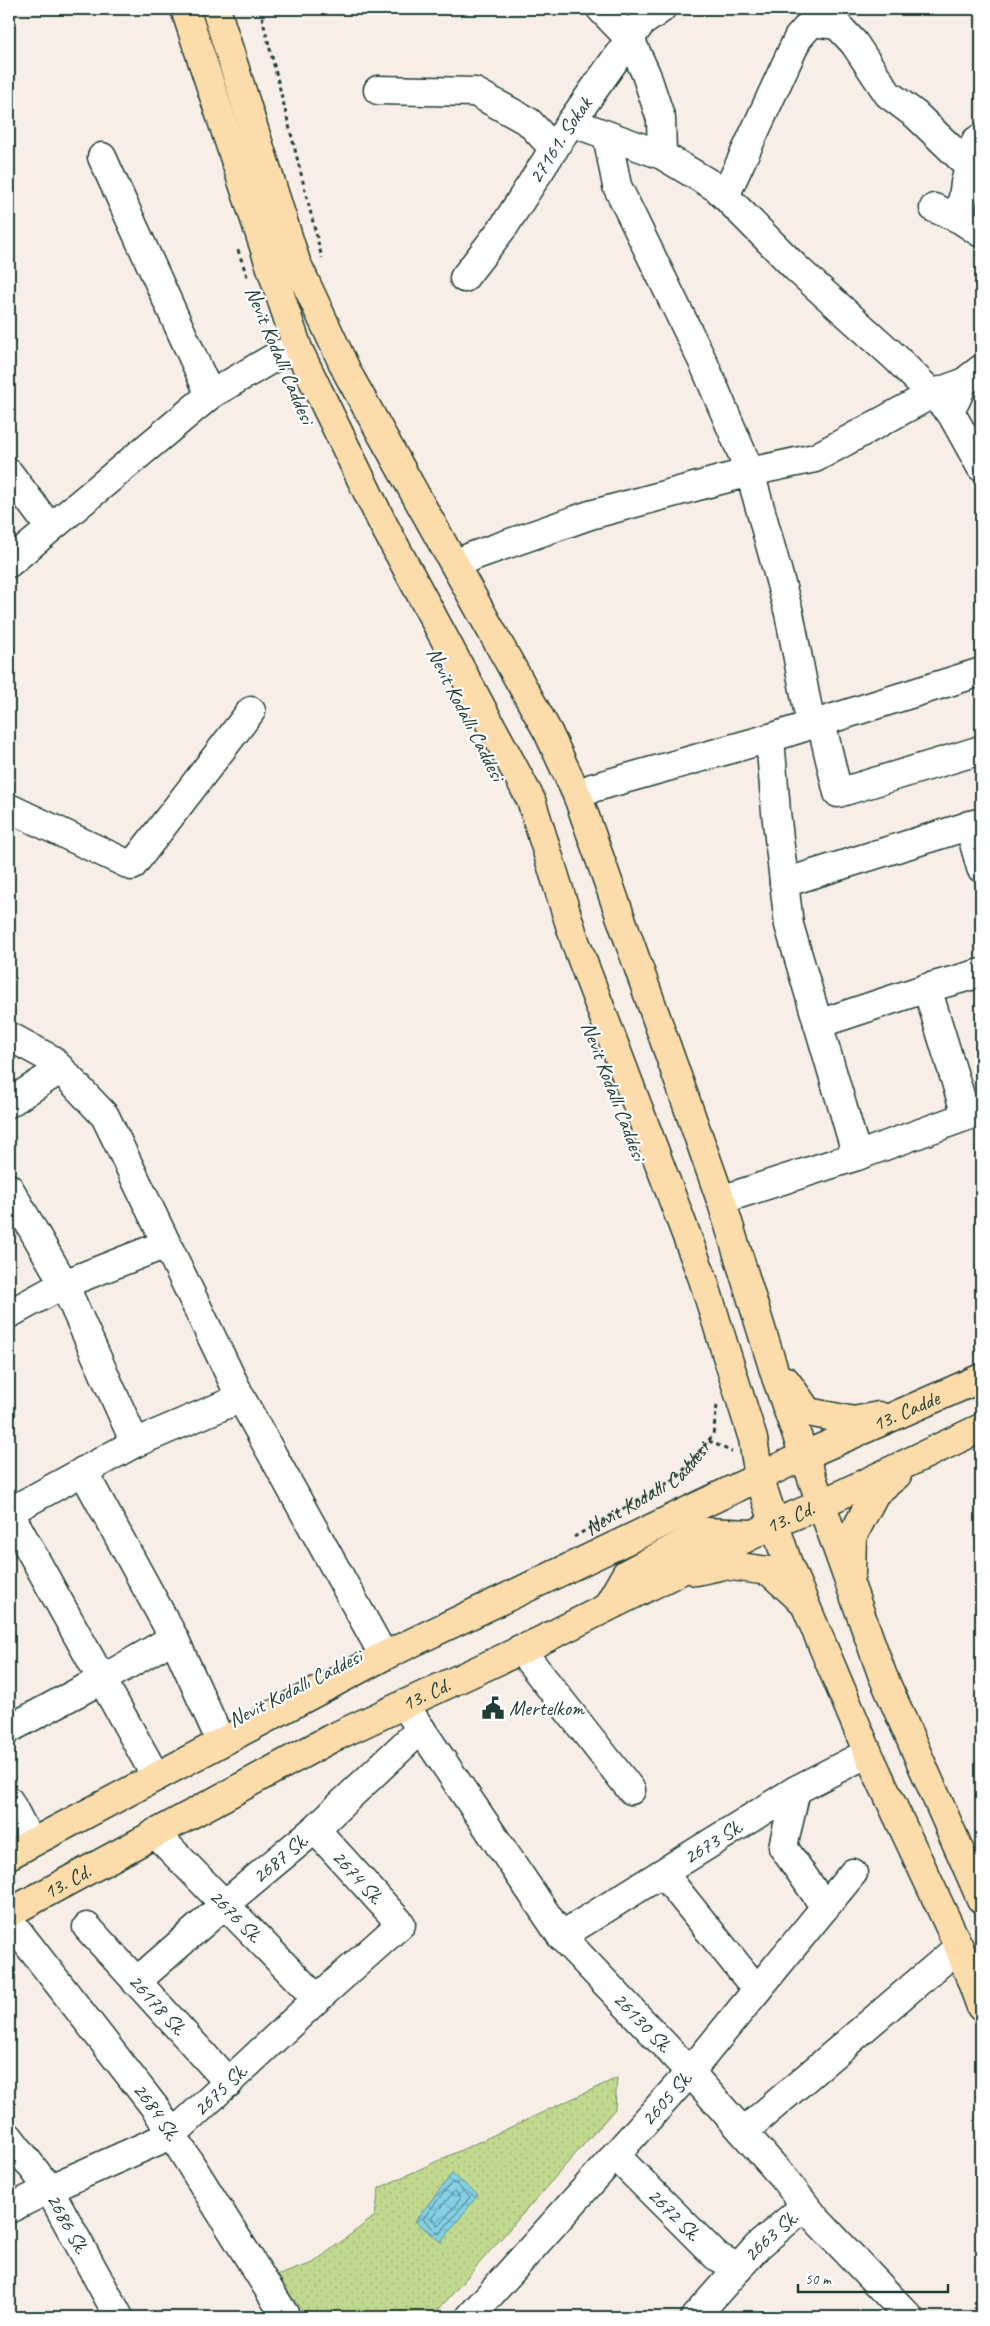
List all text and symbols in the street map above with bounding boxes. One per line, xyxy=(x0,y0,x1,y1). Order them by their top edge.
street label: 27161. Sokak xyxy=(522,91,598,188)
street label: Nevit Kodallı Caddesi xyxy=(239,282,322,430)
street label: Nevit Kodallı Caddesi xyxy=(421,643,512,788)
street label: Nevit Kodallı Caddesi xyxy=(576,1018,654,1167)
street label: 13. Cadde xyxy=(868,1384,944,1437)
street label: Nevit Kodallı Caddesi xyxy=(580,1435,716,1541)
street label: 13. Cd. xyxy=(761,1495,819,1539)
street label: Nevit Kodallı Caddesi xyxy=(224,1642,369,1733)
street label: 13. Cd. xyxy=(398,1671,455,1717)
public building icon: Mertelkom xyxy=(480,1695,506,1721)
place label: Mertelkom xyxy=(509,1695,585,1721)
street label: 2673 Sk. xyxy=(679,1813,748,1870)
street label: 2687 Sk. xyxy=(247,1827,314,1889)
street label: 2674 Sk. xyxy=(327,1844,390,1911)
street label: 13. Cd. xyxy=(39,1858,96,1905)
street label: 2676 Sk. xyxy=(204,1884,269,1949)
street label: 26178 Sk. xyxy=(123,1968,193,2042)
street label: 26130 Sk. xyxy=(608,1986,678,2059)
street label: 2675 Sk. xyxy=(187,2057,253,2122)
street label: 2605 Sk. xyxy=(635,2065,698,2131)
street label: 2684 Sk. xyxy=(127,2077,186,2146)
street label: 2672 Sk. xyxy=(642,2182,707,2247)
street label: 2686 Sk. xyxy=(41,2189,95,2259)
street label: 2663 Sk. xyxy=(737,2204,804,2267)
scale bar xyxy=(798,2261,948,2293)
text: 50 m xyxy=(805,2270,832,2289)

